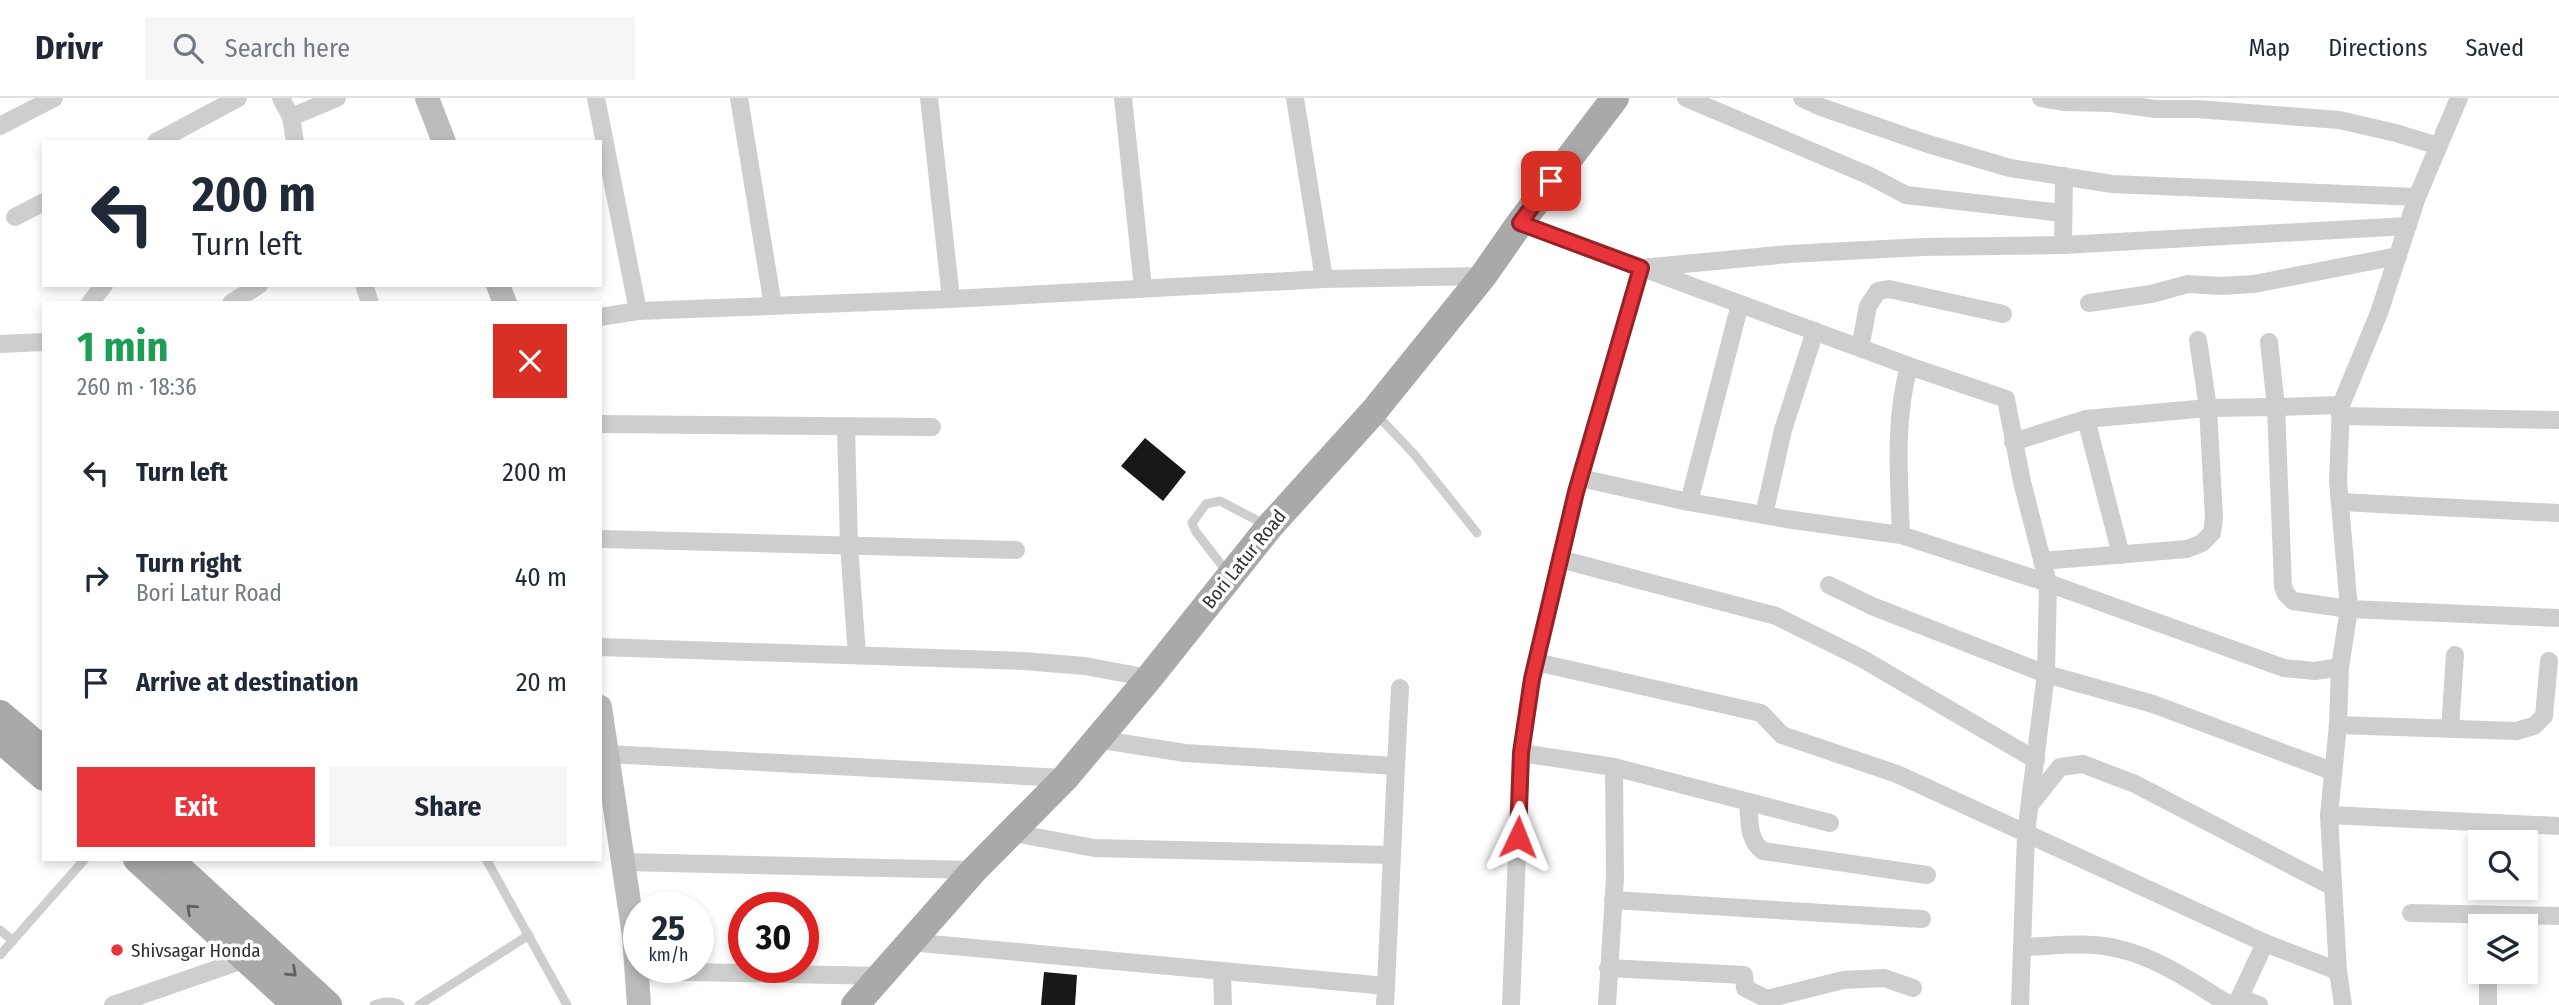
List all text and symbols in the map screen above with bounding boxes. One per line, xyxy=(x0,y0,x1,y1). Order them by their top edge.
search box xyxy=(145,17,635,80)
text: Drivr xyxy=(35,28,103,68)
icon: search xyxy=(169,29,207,67)
text: Search here xyxy=(225,33,350,64)
text: Map xyxy=(2249,34,2290,62)
text: Directions xyxy=(2328,34,2427,62)
text: Saved xyxy=(2465,34,2524,62)
pin xyxy=(1521,151,1581,211)
icon: arrive xyxy=(1532,162,1570,200)
text: 200 m xyxy=(192,165,316,224)
icon: left xyxy=(77,168,168,259)
text: Turn left xyxy=(192,225,302,263)
text: 1 min xyxy=(77,322,168,372)
button: close xyxy=(493,324,567,398)
text: 260 m · 18:36 xyxy=(77,373,197,401)
icon: left xyxy=(77,454,115,492)
text: Turn left xyxy=(136,457,228,488)
text: 200 m xyxy=(502,457,567,488)
street label: Bori Latur Road xyxy=(1197,505,1291,613)
text: Turn right xyxy=(136,548,242,579)
icon: right xyxy=(77,559,115,597)
text: 40 m xyxy=(515,562,567,593)
text: Bori Latur Road xyxy=(136,579,282,607)
icon: arrive xyxy=(77,664,115,702)
text: Arrive at destination xyxy=(136,667,359,698)
text: 20 m xyxy=(516,667,567,698)
button: Exit xyxy=(77,767,315,847)
button: Share xyxy=(329,767,567,847)
position arrow xyxy=(1481,800,1555,874)
map controls xyxy=(2468,830,2538,984)
button: search xyxy=(2468,830,2538,900)
speed limit sign: 30 xyxy=(728,892,819,983)
one-way arrow xyxy=(186,905,199,917)
text: 25 xyxy=(652,907,685,949)
button: layers xyxy=(2468,914,2538,984)
place label: Shivsagar Honda xyxy=(131,939,261,962)
marker: Shivsagar Honda xyxy=(109,942,125,958)
text: km/h xyxy=(648,944,689,966)
one-way arrow xyxy=(284,964,297,976)

